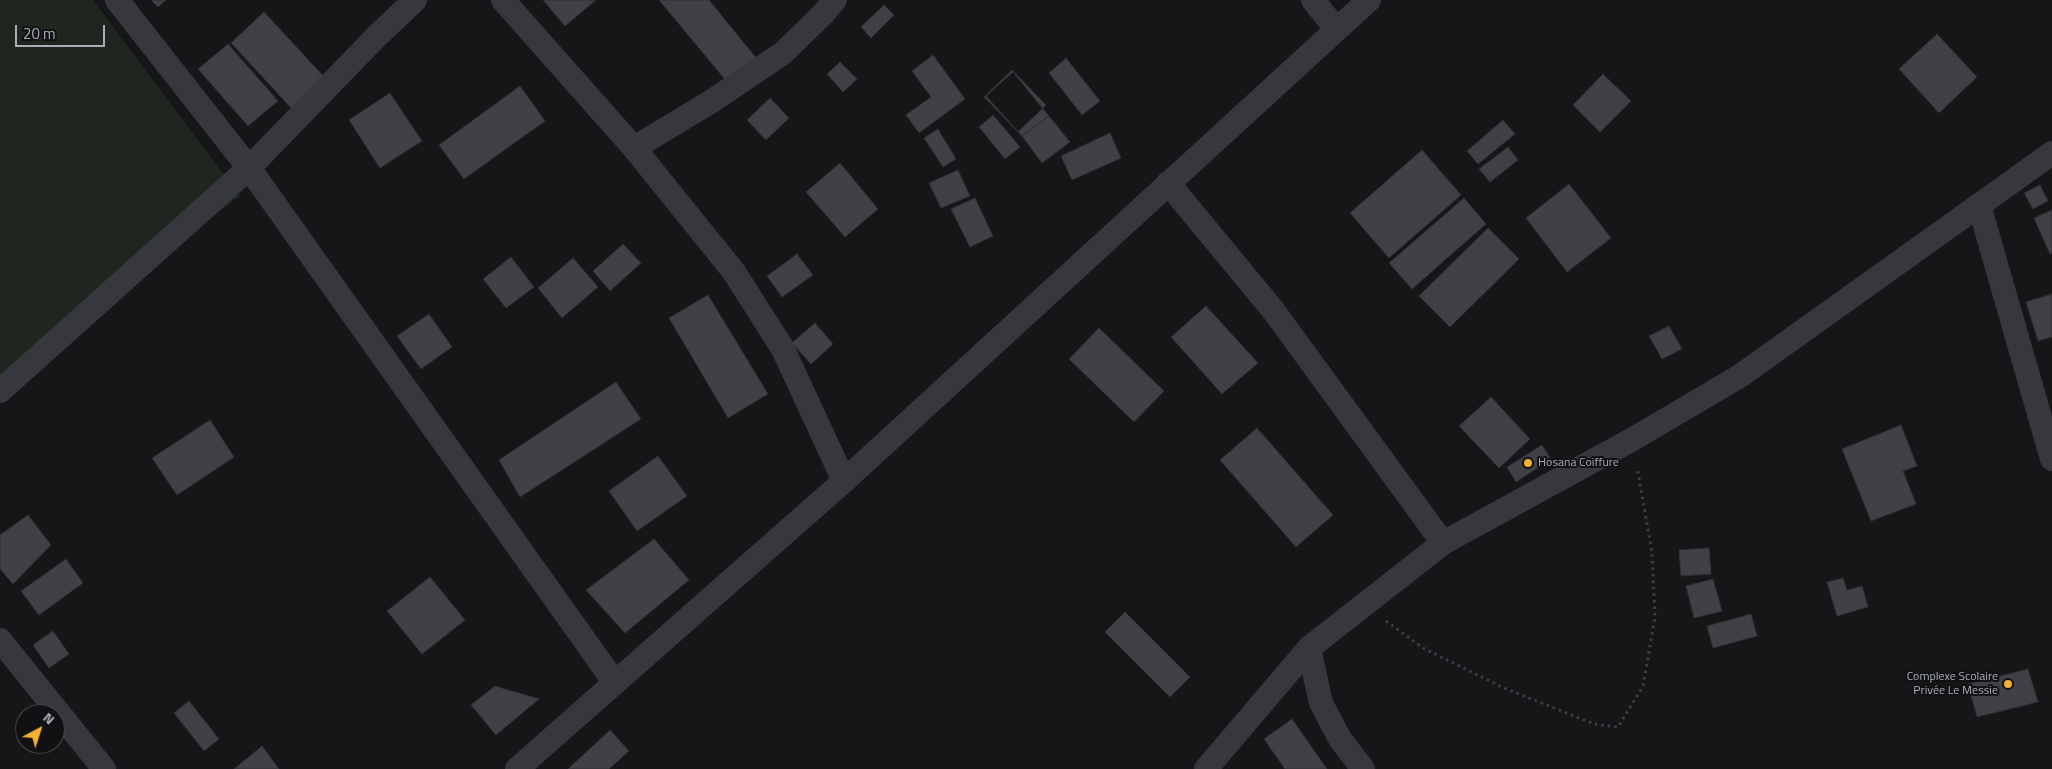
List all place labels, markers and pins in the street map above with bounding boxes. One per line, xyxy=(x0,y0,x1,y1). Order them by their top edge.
place label: Hosana Coiffure xyxy=(1538,456,1619,470)
marker: Hosana Coiffure xyxy=(1522,457,1534,469)
place label: Complexe Scolaire Privée Le Messie xyxy=(1907,670,1998,698)
marker: Complexe Scolaire Privée Le Messie xyxy=(2002,678,2014,690)

